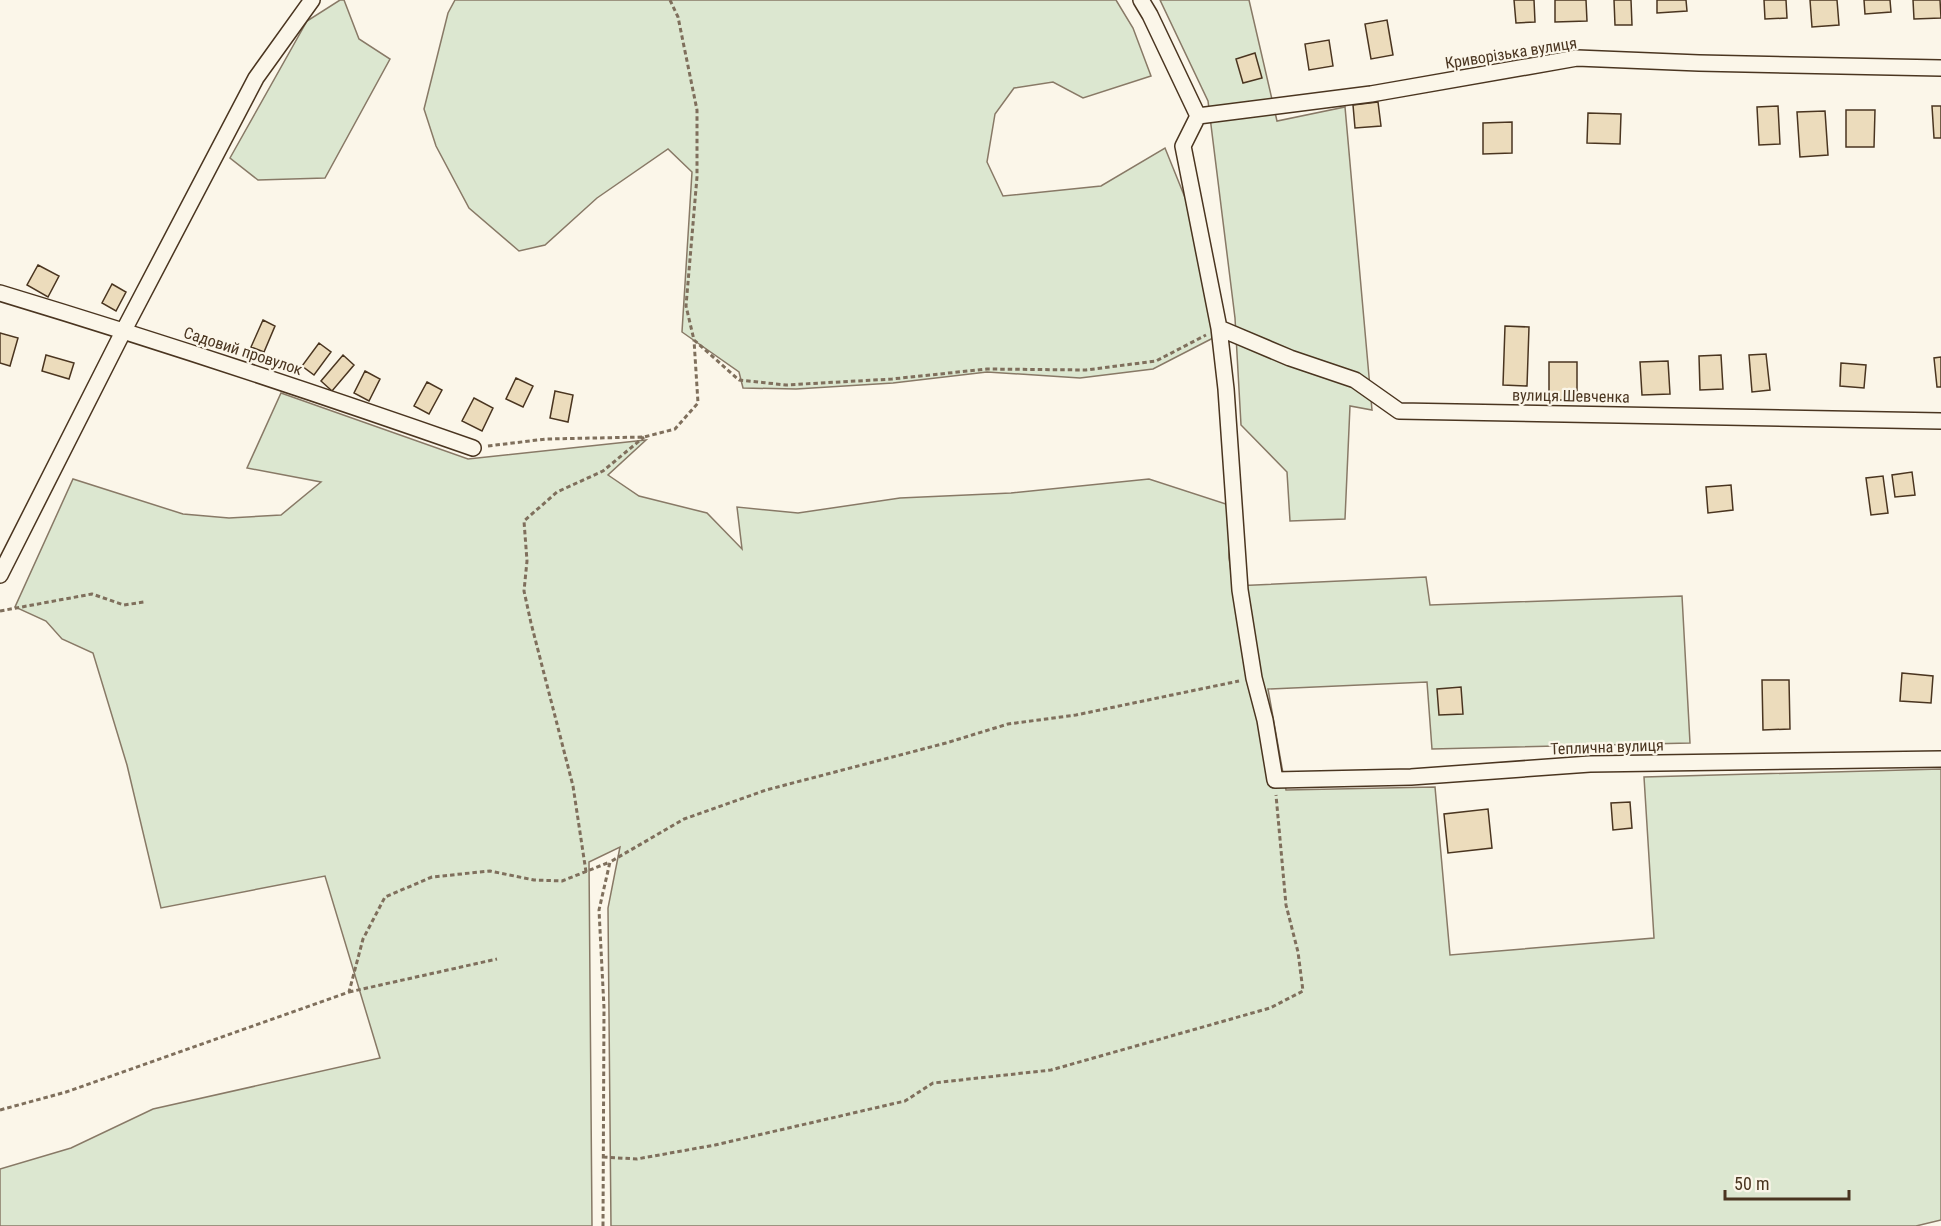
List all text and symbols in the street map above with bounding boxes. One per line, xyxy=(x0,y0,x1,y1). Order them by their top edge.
street label: Криворізька вулиця xyxy=(1444,33,1578,73)
street label: Садовий провулок xyxy=(181,323,305,379)
street label: вулиця Шевченка xyxy=(1512,385,1630,407)
street label: Теплична вулиця xyxy=(1550,736,1664,758)
scale bar xyxy=(1725,1163,1850,1201)
text: 50 m xyxy=(1734,1173,1769,1194)

